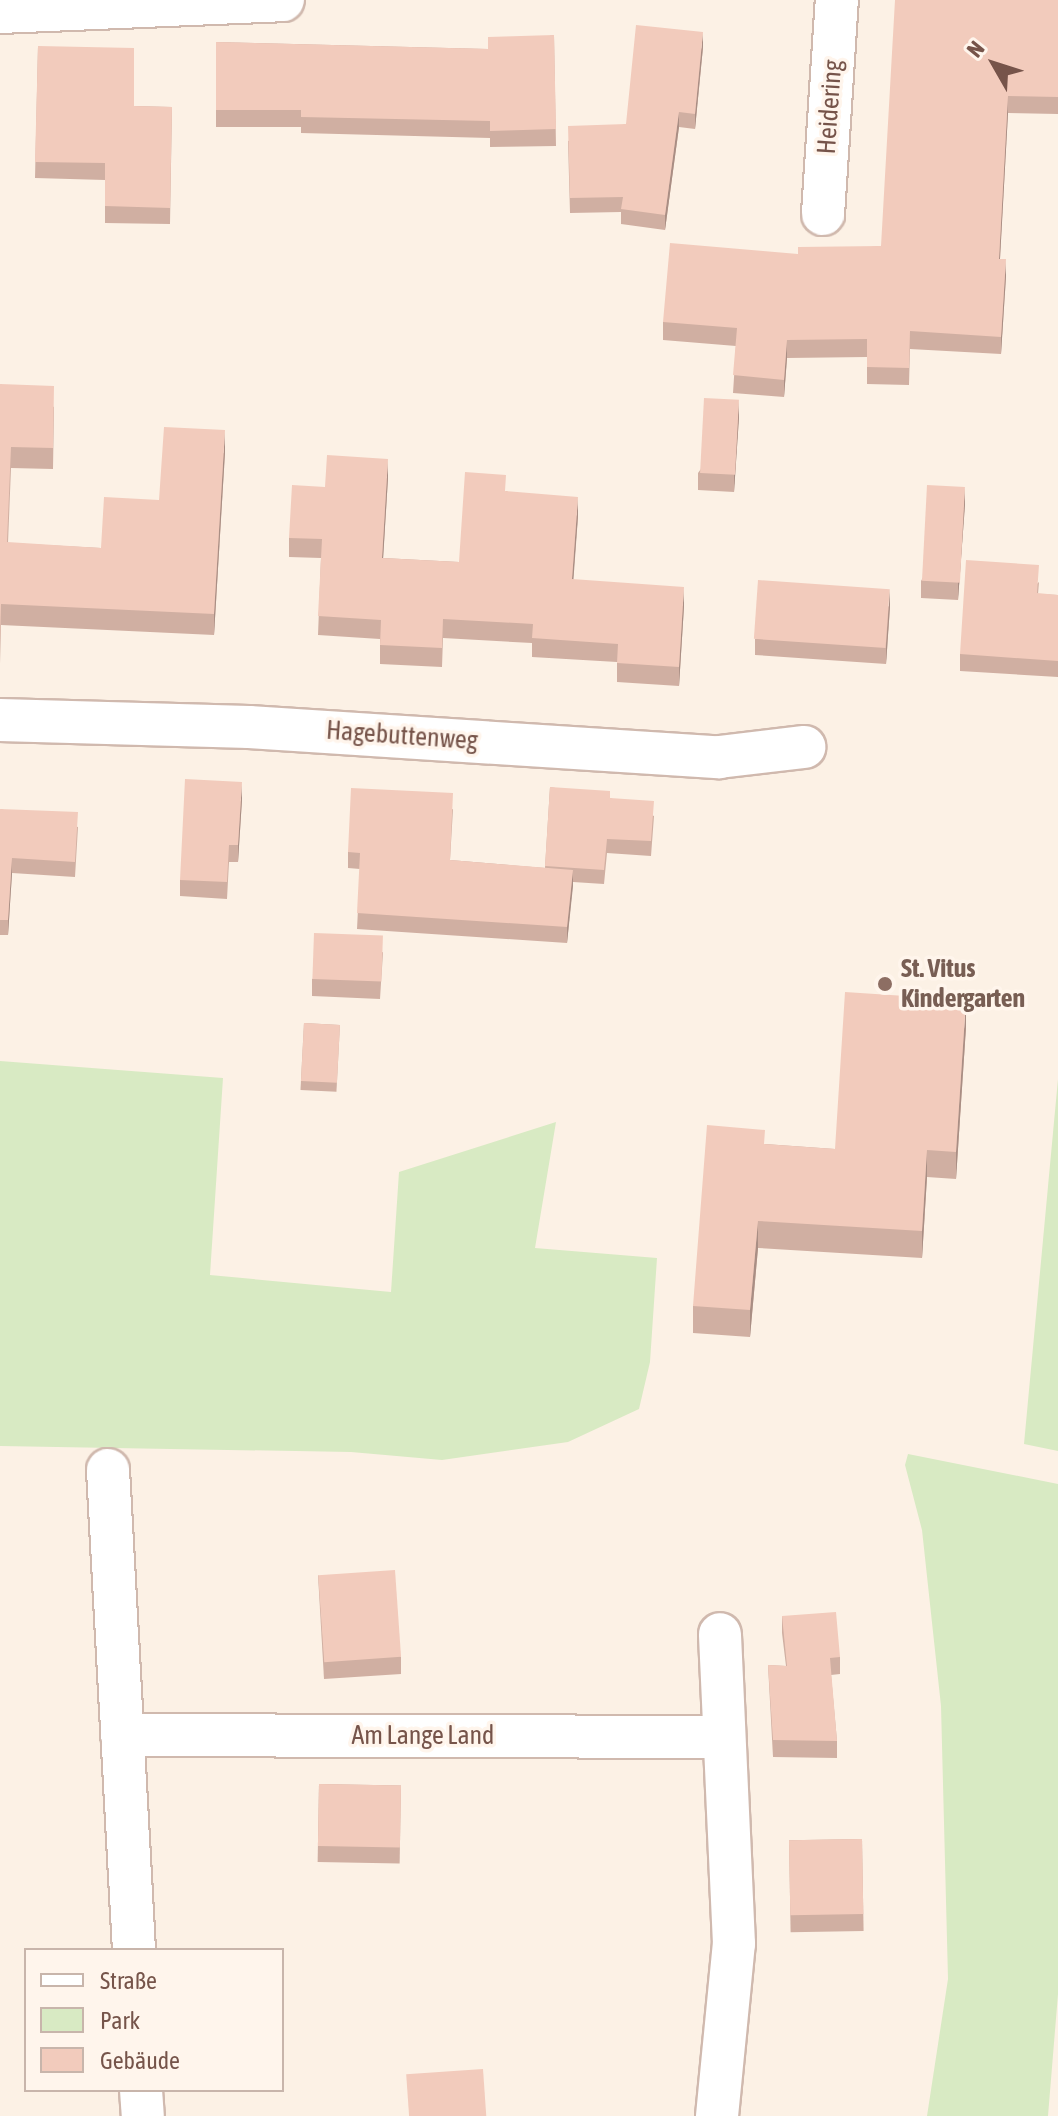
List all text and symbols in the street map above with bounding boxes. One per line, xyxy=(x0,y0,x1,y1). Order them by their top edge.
north arrow xyxy=(954,24,1034,104)
text: N xyxy=(961,36,990,62)
street label: Heidering xyxy=(811,59,849,155)
street label: Hagebuttenweg xyxy=(325,715,479,757)
place label: St. Vitus Kindergarten xyxy=(901,953,1025,1014)
marker: St. Vitus Kindergarten xyxy=(876,975,894,993)
street label: Am Lange Land xyxy=(352,1720,494,1752)
legend xyxy=(24,1948,284,2092)
text: Straße xyxy=(100,1967,157,1994)
text: Park xyxy=(100,2007,140,2034)
text: Gebäude xyxy=(100,2047,180,2074)

